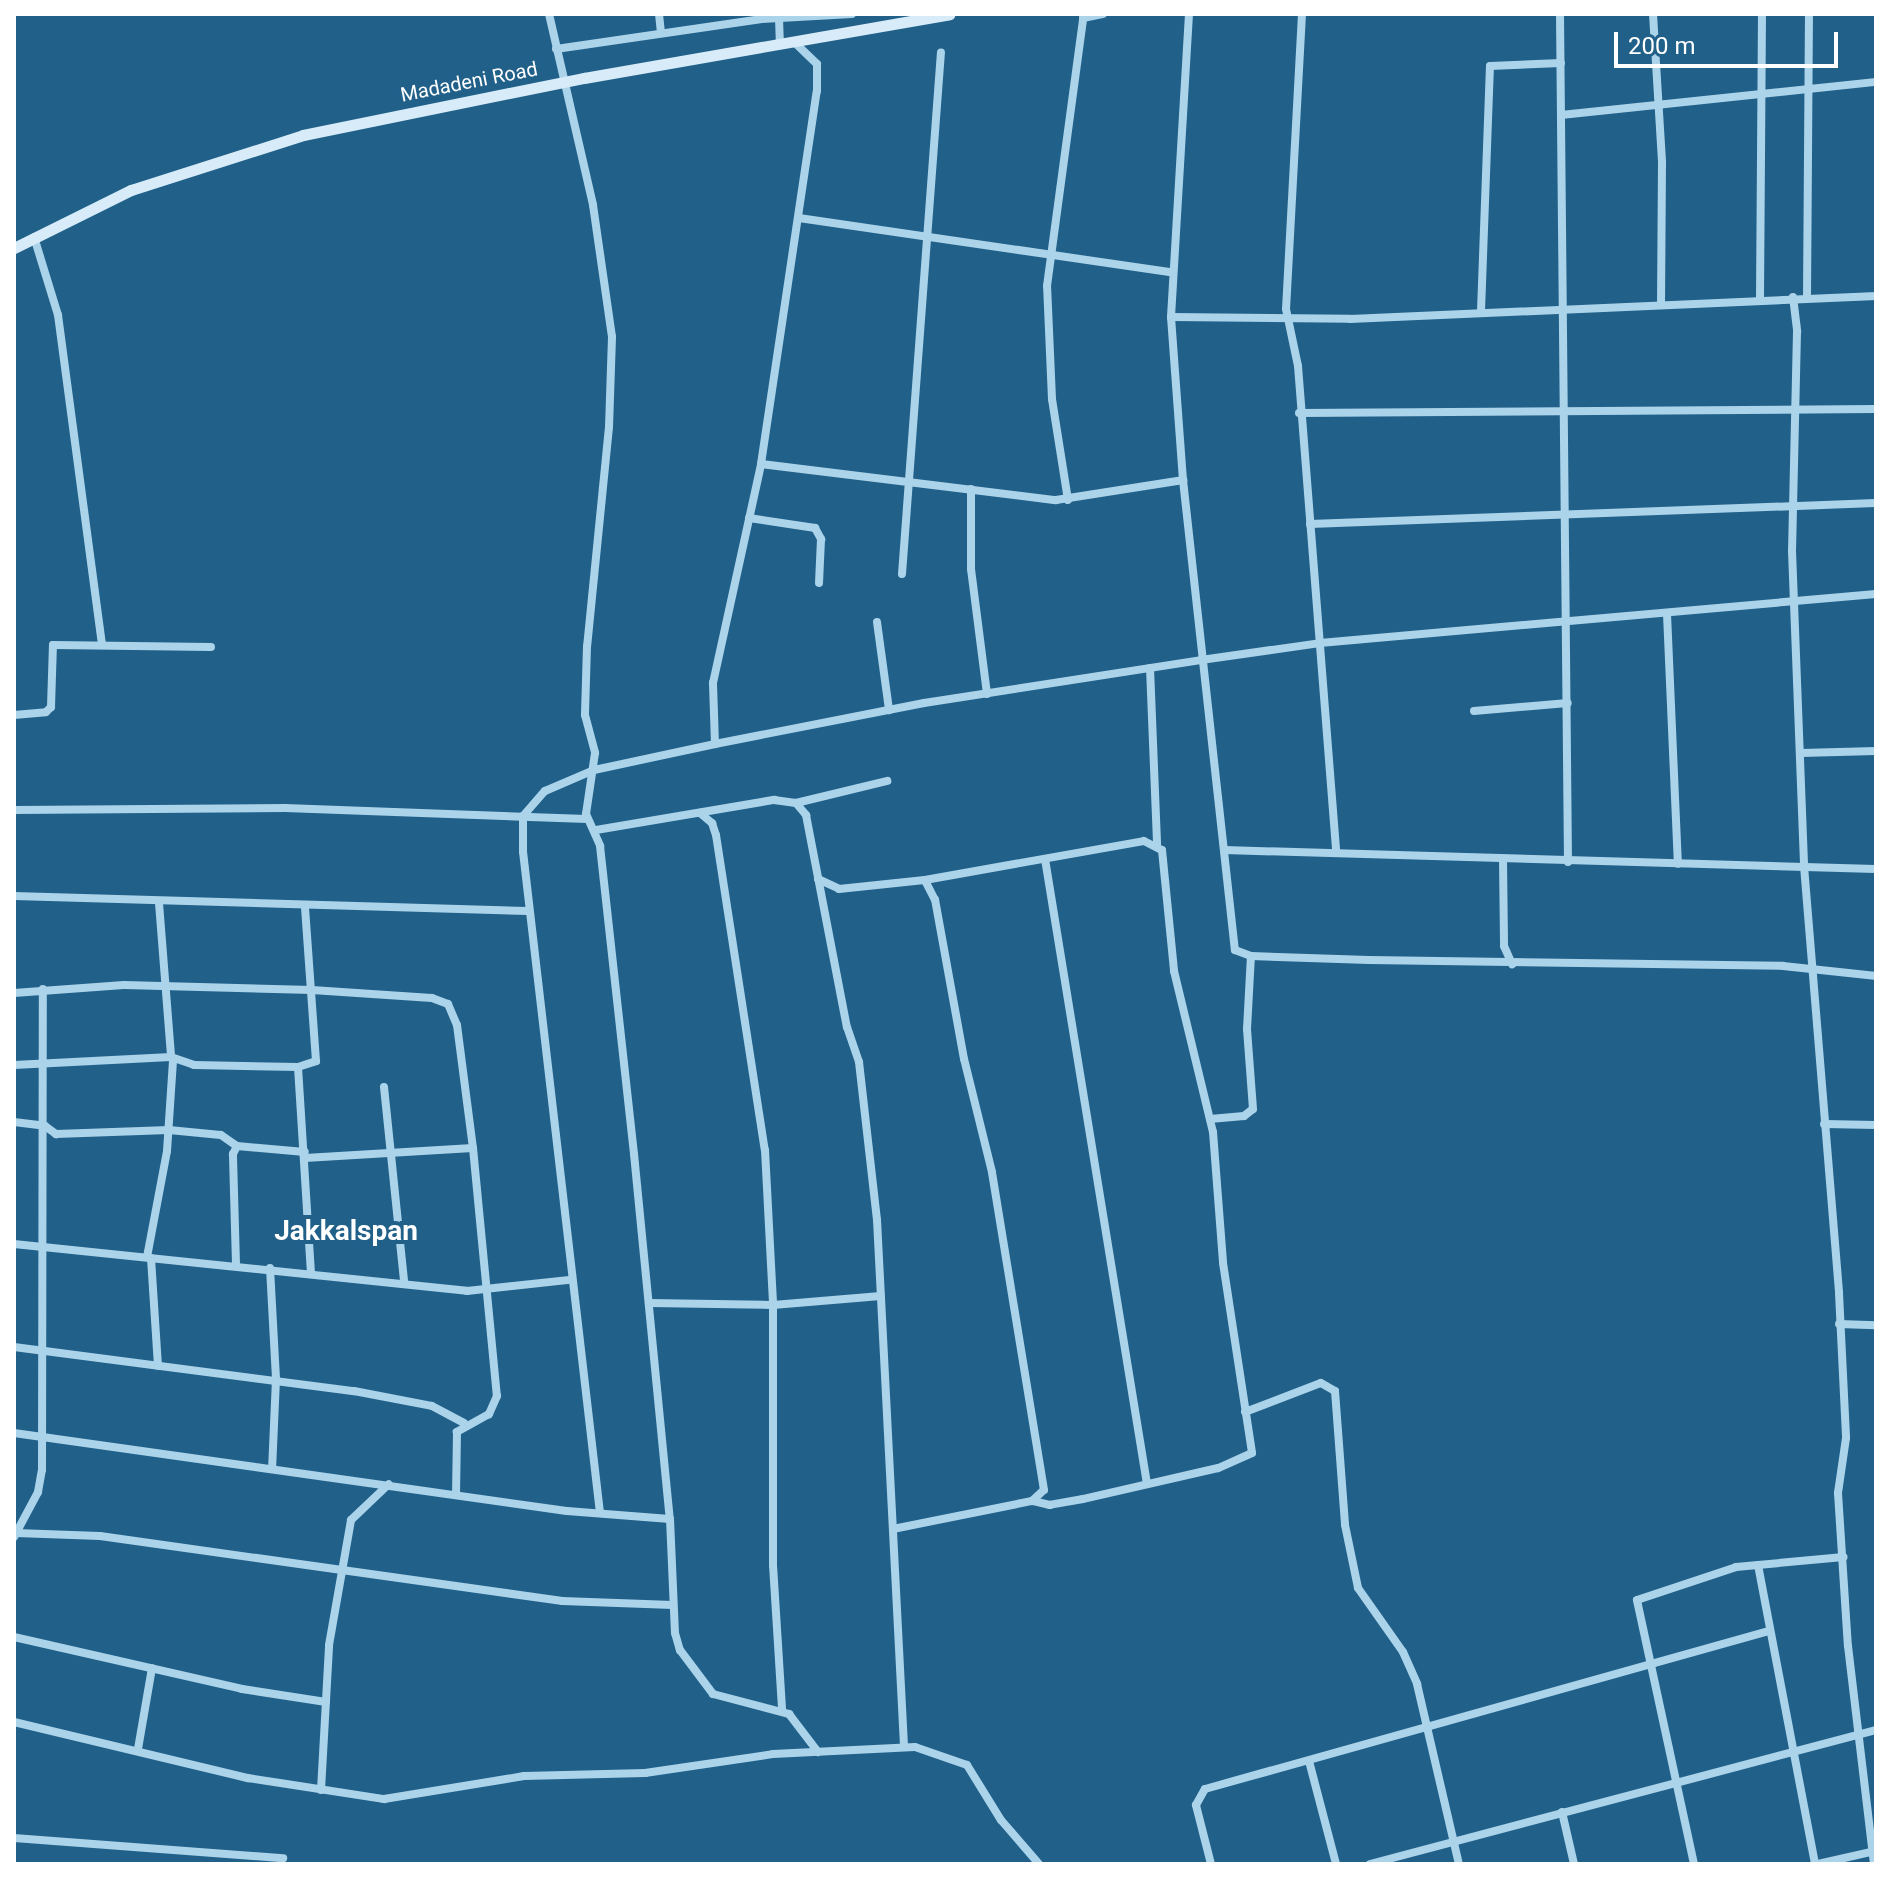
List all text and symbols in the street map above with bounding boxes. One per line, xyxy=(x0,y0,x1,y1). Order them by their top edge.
scale bar xyxy=(1618,16,1842,66)
text: 200 m xyxy=(1628,32,1695,60)
street label: Madadeni Road xyxy=(398,57,540,107)
district label: Jakkalspan xyxy=(274,1214,418,1248)

